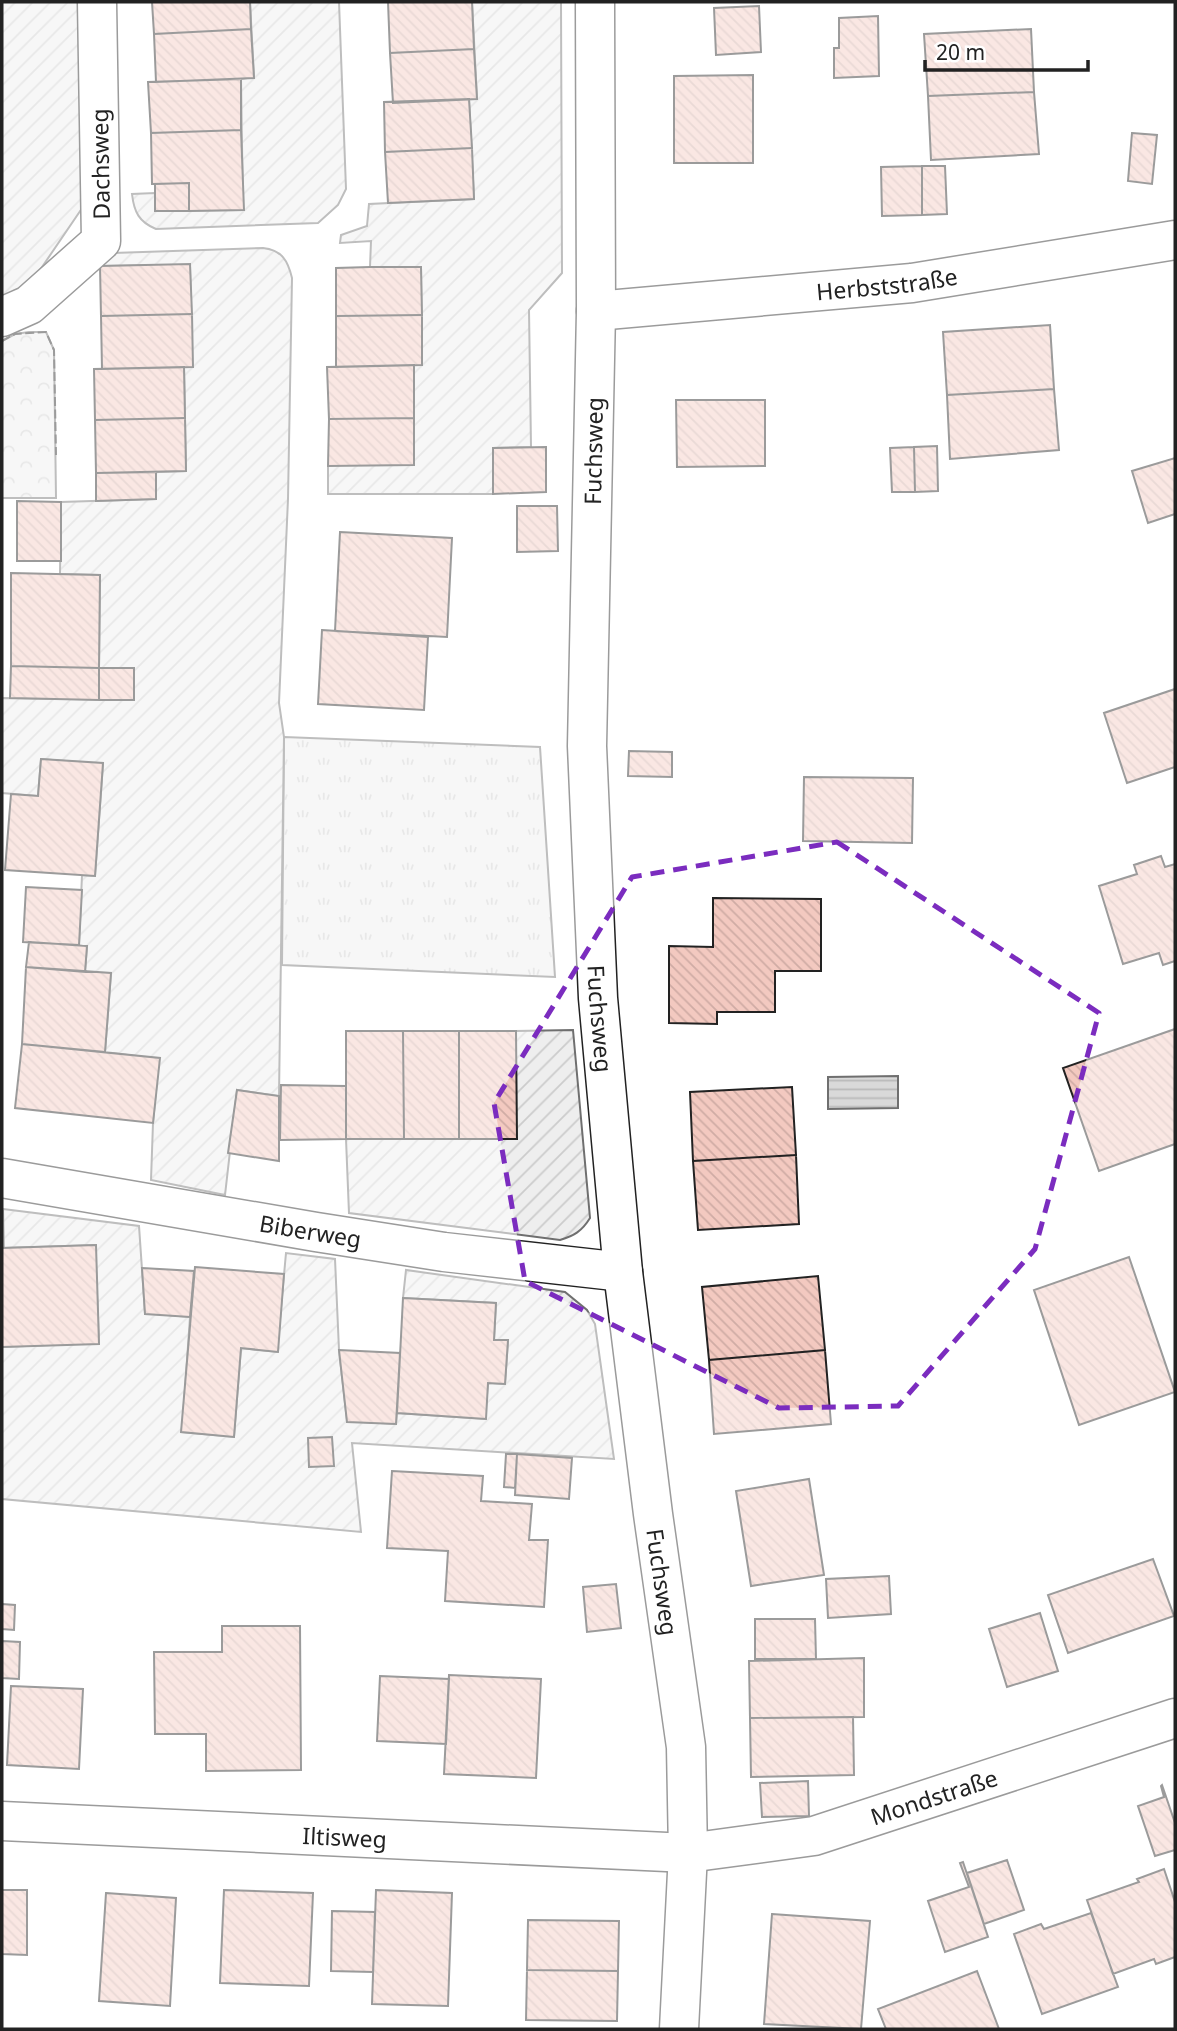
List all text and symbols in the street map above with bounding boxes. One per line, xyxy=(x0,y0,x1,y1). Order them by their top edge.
scale bar xyxy=(925,28,1088,72)
text: 20 m xyxy=(936,38,985,66)
street label: Dachsweg xyxy=(83,108,117,220)
street label: Herbststraße xyxy=(815,260,960,307)
street label: Fuchsweg xyxy=(576,397,610,505)
street label: Fuchsweg xyxy=(581,964,621,1074)
street label: Biberweg xyxy=(257,1207,364,1255)
street label: Fuchsweg xyxy=(639,1526,686,1638)
street label: Mondstraße xyxy=(866,1761,1002,1833)
street label: Iltisweg xyxy=(302,1819,387,1855)

